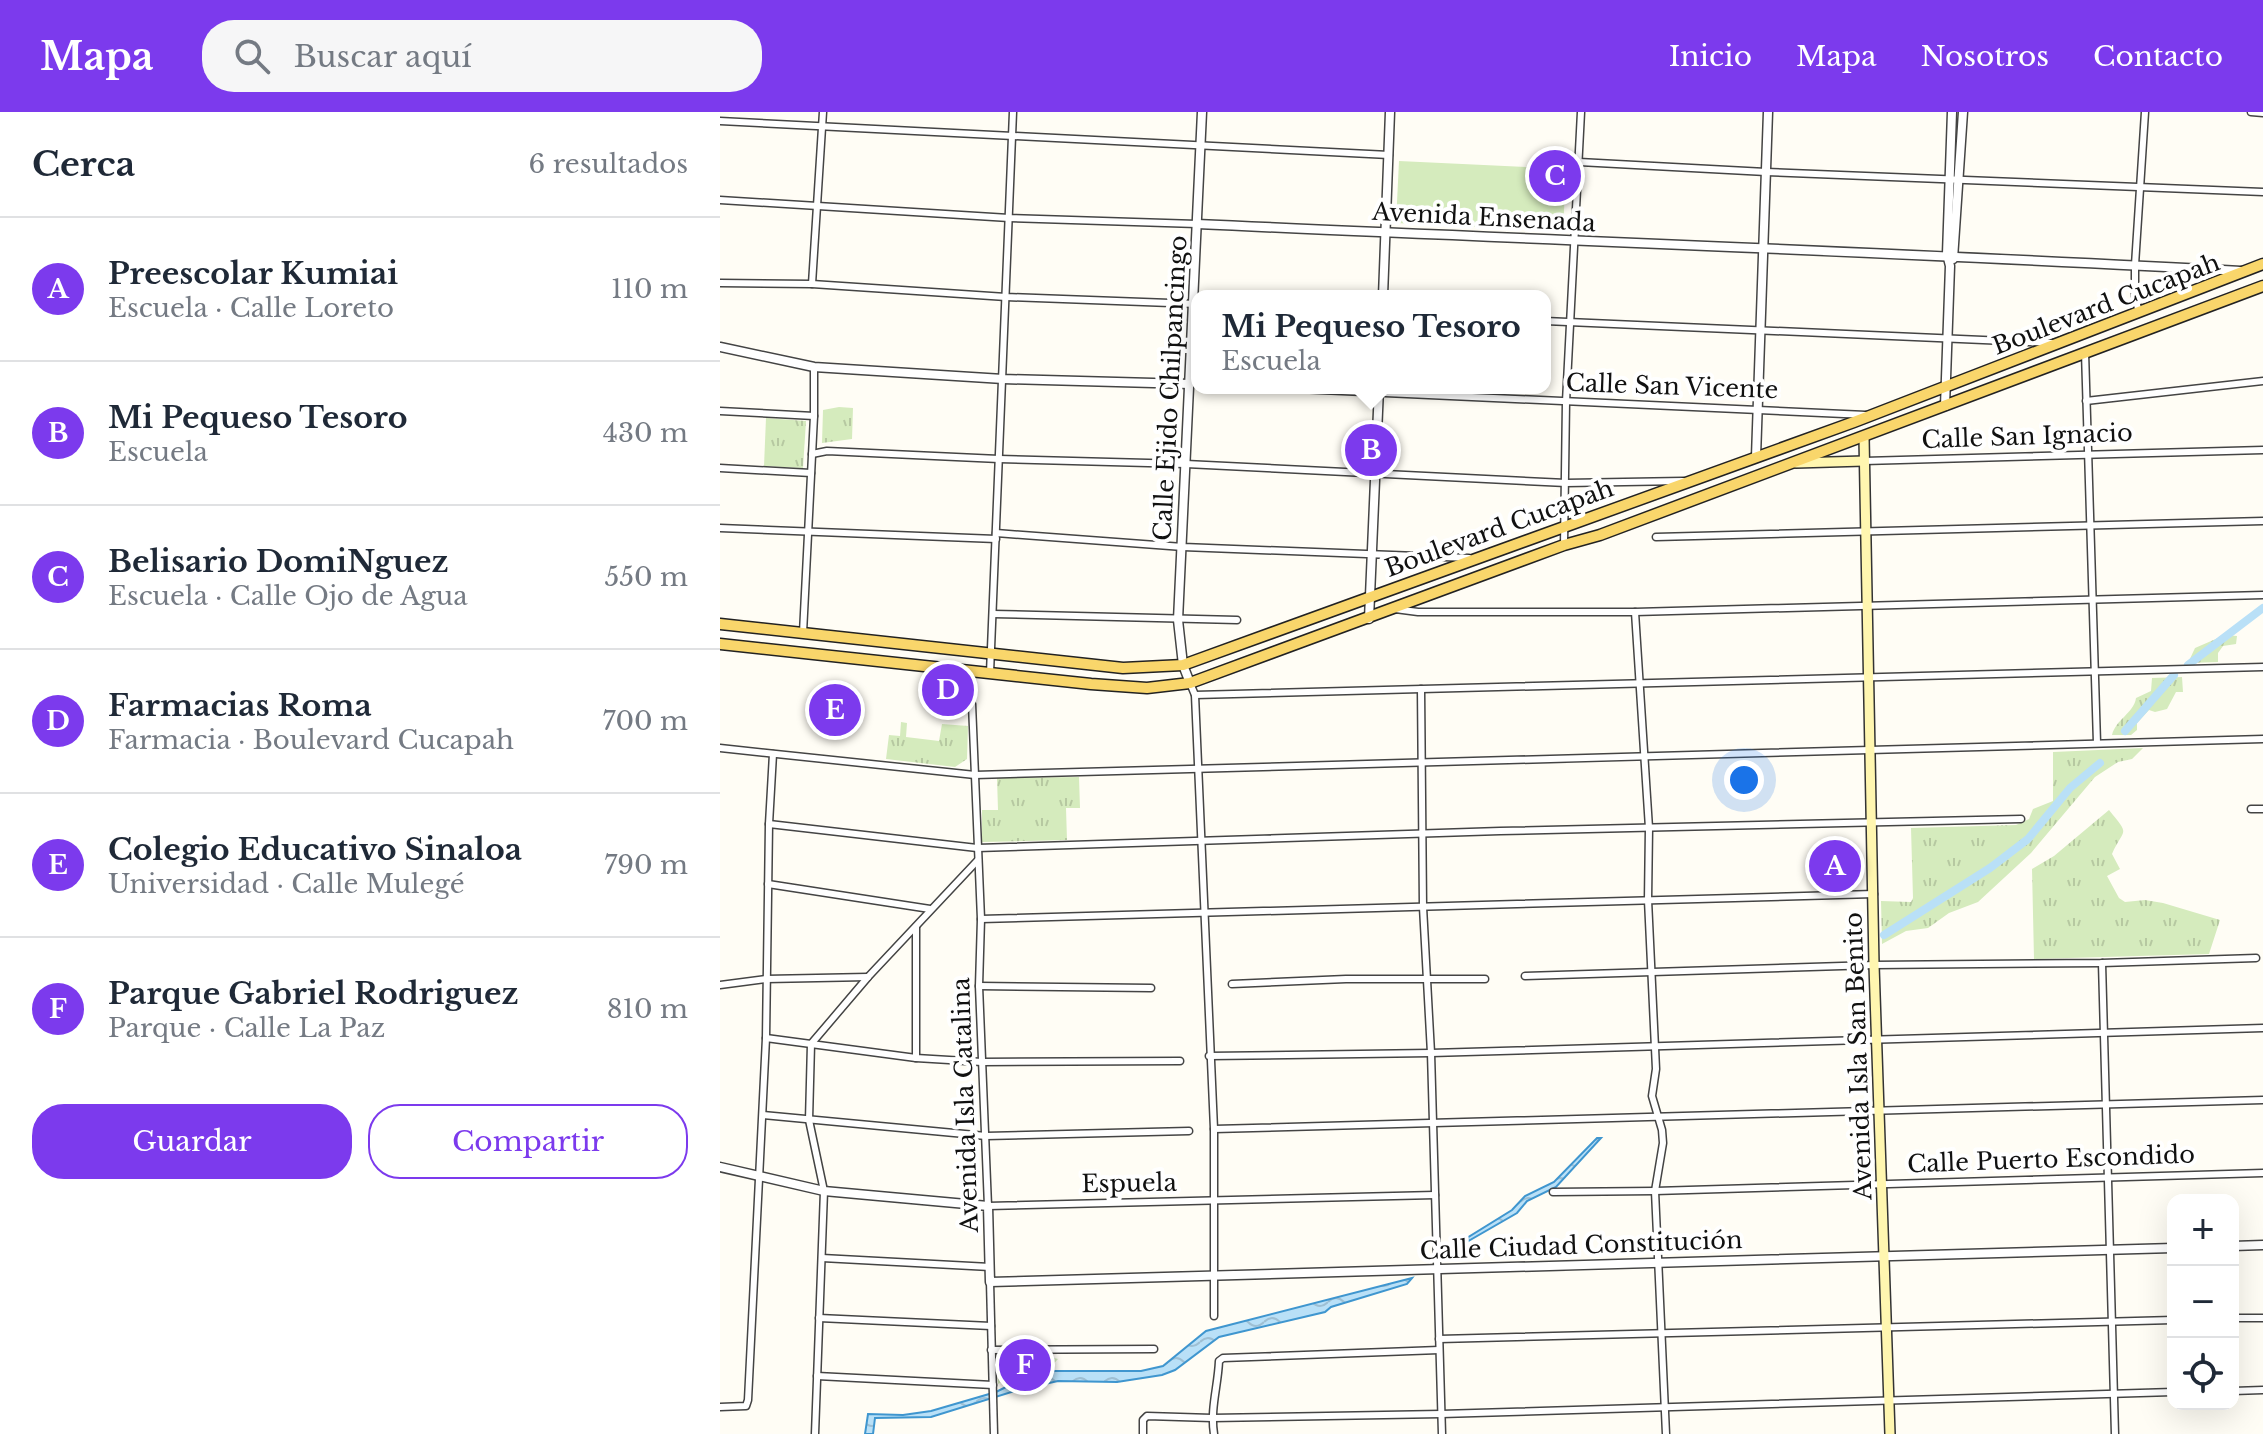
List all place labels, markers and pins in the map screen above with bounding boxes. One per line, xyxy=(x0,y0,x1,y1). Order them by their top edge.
pin: C xyxy=(1529,146,1581,206)
pin: B xyxy=(1345,420,1397,480)
pin: D xyxy=(922,660,974,720)
pin: E xyxy=(809,680,861,740)
pin: A xyxy=(1809,836,1861,896)
pin: F xyxy=(999,1335,1051,1395)

